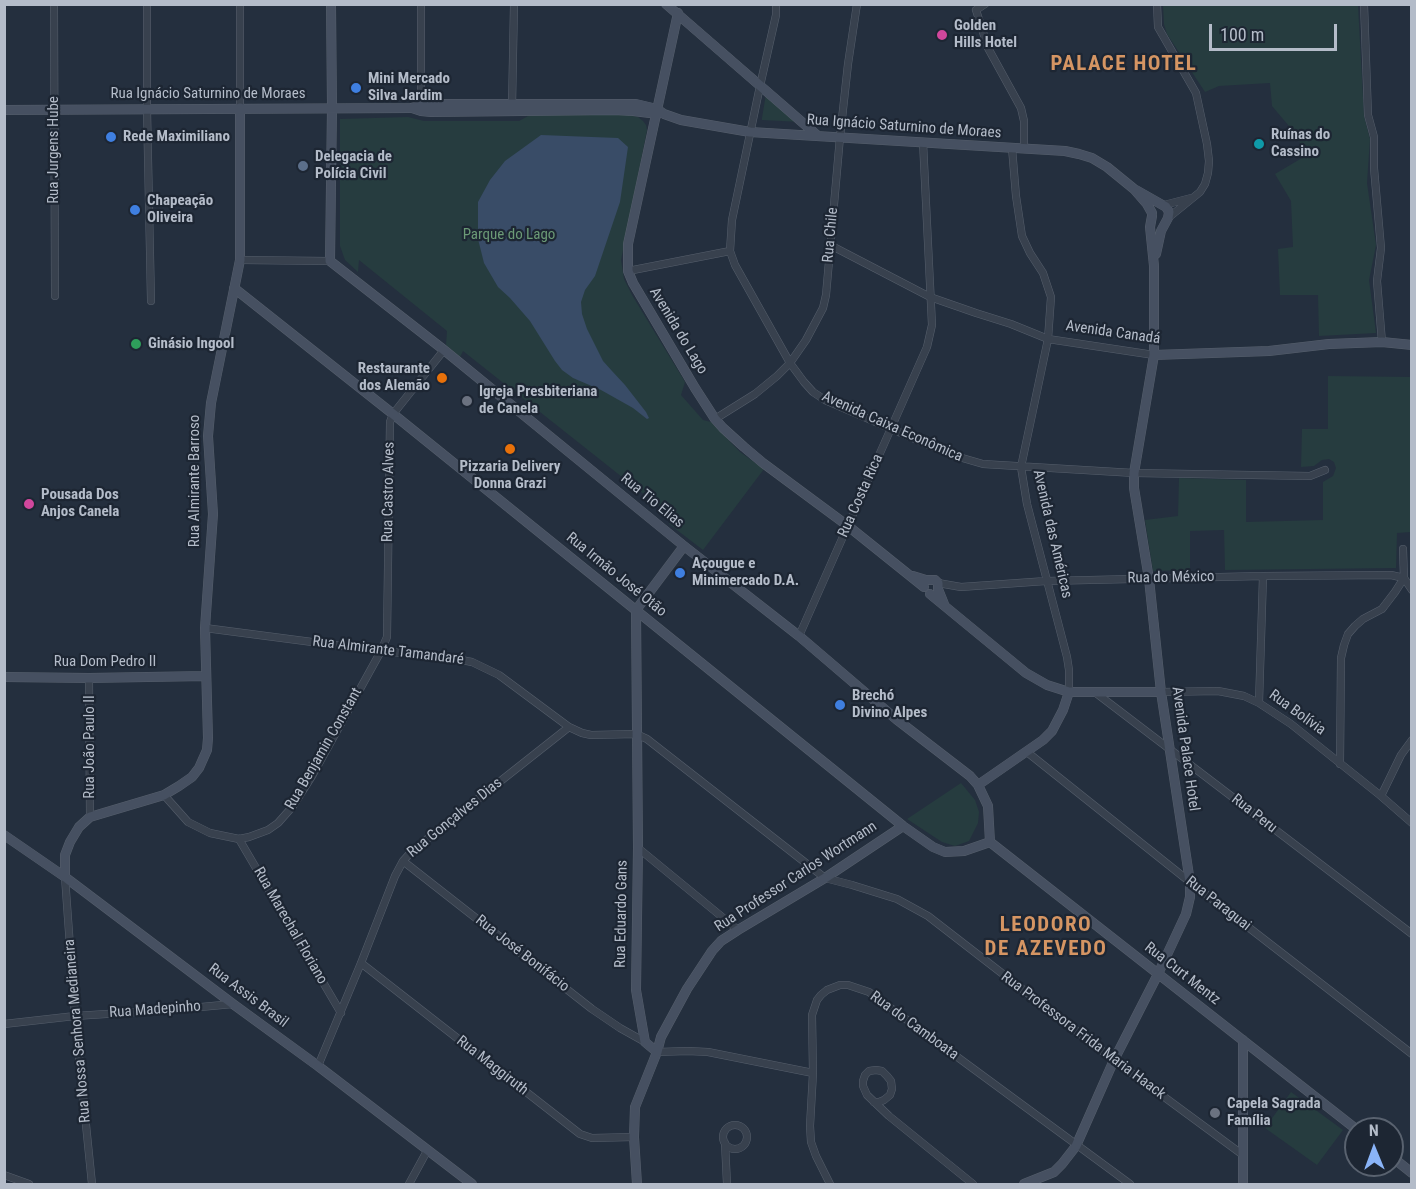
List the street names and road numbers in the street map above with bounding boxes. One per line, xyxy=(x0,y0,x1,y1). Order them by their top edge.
street label: Rua Ignácio Saturnino de Moraes xyxy=(110,85,306,103)
street label: Rua Jurgens Hube xyxy=(45,96,63,204)
street label: Rua Ignácio Saturnino de Moraes xyxy=(806,111,1002,143)
street label: Rua Chile xyxy=(820,207,842,263)
street label: Avenida do Lago xyxy=(645,284,711,378)
street label: Avenida Canadá xyxy=(1065,317,1161,349)
street label: Avenida Caixa Econômica xyxy=(819,388,965,466)
street label: Rua Almirante Barroso xyxy=(186,415,204,547)
street label: Rua Castro Alves xyxy=(379,442,399,542)
street label: Rua Costa Rica xyxy=(835,452,887,540)
street label: Avenida das Américas xyxy=(1028,468,1076,600)
street label: Rua Tio Elias xyxy=(617,470,687,532)
street label: Rua Irmão José Otão xyxy=(562,529,670,621)
street label: Rua do México xyxy=(1127,568,1215,588)
street label: Rua Almirante Tamandaré xyxy=(311,633,465,669)
street label: Rua Dom Pedro II xyxy=(54,653,156,671)
street label: Rua Benjamin Constant xyxy=(282,685,366,813)
street label: Avenida Palace Hotel xyxy=(1167,686,1203,812)
street label: Rua Bolívia xyxy=(1265,686,1329,740)
street label: Rua João Paulo II xyxy=(81,695,99,799)
street label: Rua Gonçalves Dias xyxy=(404,774,506,862)
street label: Rua Peru xyxy=(1228,791,1280,837)
street label: Rua Professor Carlos Wortmann xyxy=(712,818,880,936)
street label: Rua Eduardo Gans xyxy=(612,860,632,968)
street label: Rua Marechal Floriano xyxy=(249,864,331,988)
street label: Rua Paraguai xyxy=(1182,873,1254,935)
street label: Rua José Bonifácio xyxy=(471,912,573,996)
street label: Rua Nossa Senhora Medianeira xyxy=(61,938,95,1124)
street label: Rua Curt Mentz xyxy=(1141,939,1223,1009)
street label: Rua Assis Brasil xyxy=(205,960,291,1032)
street label: Rua Professora Frida Maria Haack xyxy=(997,968,1169,1104)
street label: Rua do Camboata xyxy=(866,988,962,1064)
street label: Rua Madepinho xyxy=(109,998,201,1022)
street label: Rua Maggiruth xyxy=(453,1032,531,1100)

